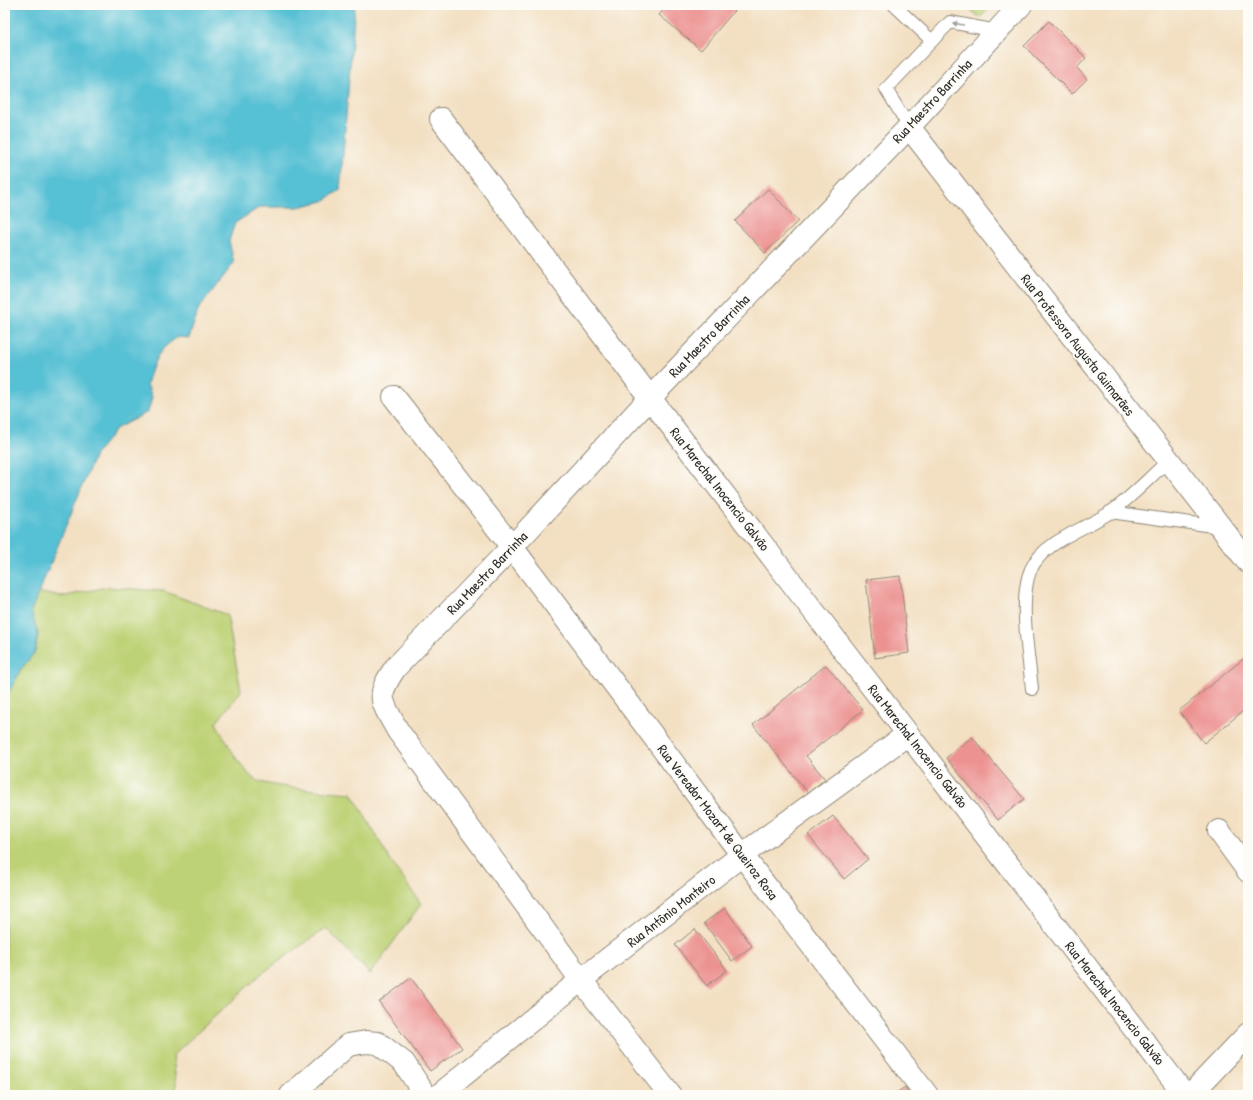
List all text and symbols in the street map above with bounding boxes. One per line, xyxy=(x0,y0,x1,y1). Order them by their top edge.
one-way arrow xyxy=(952,21,965,27)
street label: Rua Maestro Barrinha xyxy=(888,54,976,147)
street label: Rua Professora Augusta Guimarães xyxy=(1016,270,1140,420)
street label: Rua Maestro Barrinha xyxy=(664,290,754,381)
street label: Rua Marechal Inocencio Galvão xyxy=(666,423,775,555)
street label: Rua Maestro Barrinha xyxy=(442,527,532,618)
street label: Rua Marechal Inocencio Galvão xyxy=(864,680,973,812)
street label: Rua Vereador Mozart de Queiroz Rosa xyxy=(654,740,783,904)
street label: Rua Antônio Monteiro xyxy=(623,870,719,951)
street label: Rua Marechal Inocencio Galvão xyxy=(1061,937,1170,1069)

